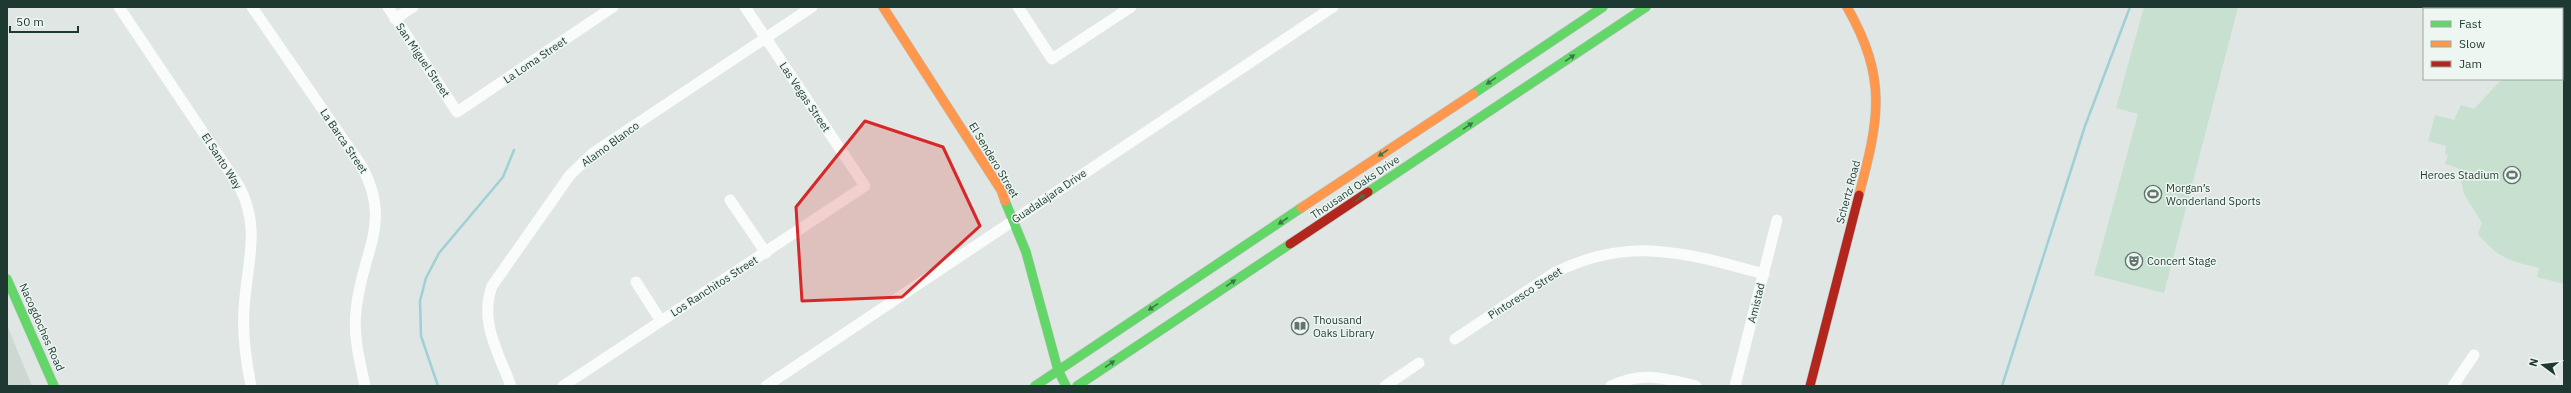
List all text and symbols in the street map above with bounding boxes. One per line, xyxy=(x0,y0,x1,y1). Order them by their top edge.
scale bar xyxy=(10,8,78,34)
legend xyxy=(2423,8,2563,80)
text: 50 m xyxy=(16,14,44,29)
text: Fast xyxy=(2459,16,2482,31)
street label: San Miguel Street xyxy=(393,20,453,100)
street label: La Loma Street xyxy=(501,33,570,86)
text: Slow xyxy=(2459,36,2485,51)
one-way arrow xyxy=(1565,54,1576,61)
text: Jam xyxy=(2459,56,2482,71)
street label: Las Vegas Street xyxy=(776,59,834,135)
one-way arrow xyxy=(1486,77,1497,85)
street label: La Barca Street xyxy=(317,106,371,176)
street label: Alamo Blanco xyxy=(578,118,642,170)
street label: El Sendero Street xyxy=(966,120,1022,201)
one-way arrow xyxy=(1463,122,1474,129)
street label: El Santo Way xyxy=(199,130,246,192)
one-way arrow xyxy=(1378,149,1388,157)
street label: Thousand Oaks Drive xyxy=(1308,152,1402,222)
street label: Schertz Road xyxy=(1833,159,1863,225)
sports icon: Heroes Stadium xyxy=(2502,165,2522,185)
street label: Guadalajara Drive xyxy=(1009,166,1089,226)
place label: Heroes Stadium xyxy=(2420,168,2499,182)
place label: Morgan’s Wonderland Sports xyxy=(2166,181,2261,208)
sports icon: Morgan’s Wonderland Sports xyxy=(2143,184,2163,204)
one-way arrow xyxy=(1354,194,1366,201)
one-way arrow xyxy=(1277,217,1288,224)
theatre icon: Concert Stage xyxy=(2124,251,2144,271)
street label: Los Ranchitos Street xyxy=(668,252,760,319)
place label: Concert Stage xyxy=(2147,254,2216,268)
street label: Pintoresco Street xyxy=(1485,264,1565,322)
one-way arrow xyxy=(1226,279,1237,287)
street label: Nacogdoches Road xyxy=(16,281,68,373)
street label: Amistad xyxy=(1744,282,1768,324)
one-way arrow xyxy=(1148,303,1159,311)
place label: Thousand Oaks Library xyxy=(1313,313,1375,340)
library icon: Thousand Oaks Library xyxy=(1290,316,1310,336)
north arrow xyxy=(2523,345,2563,385)
text: N xyxy=(2526,357,2541,368)
one-way arrow xyxy=(1104,360,1115,368)

